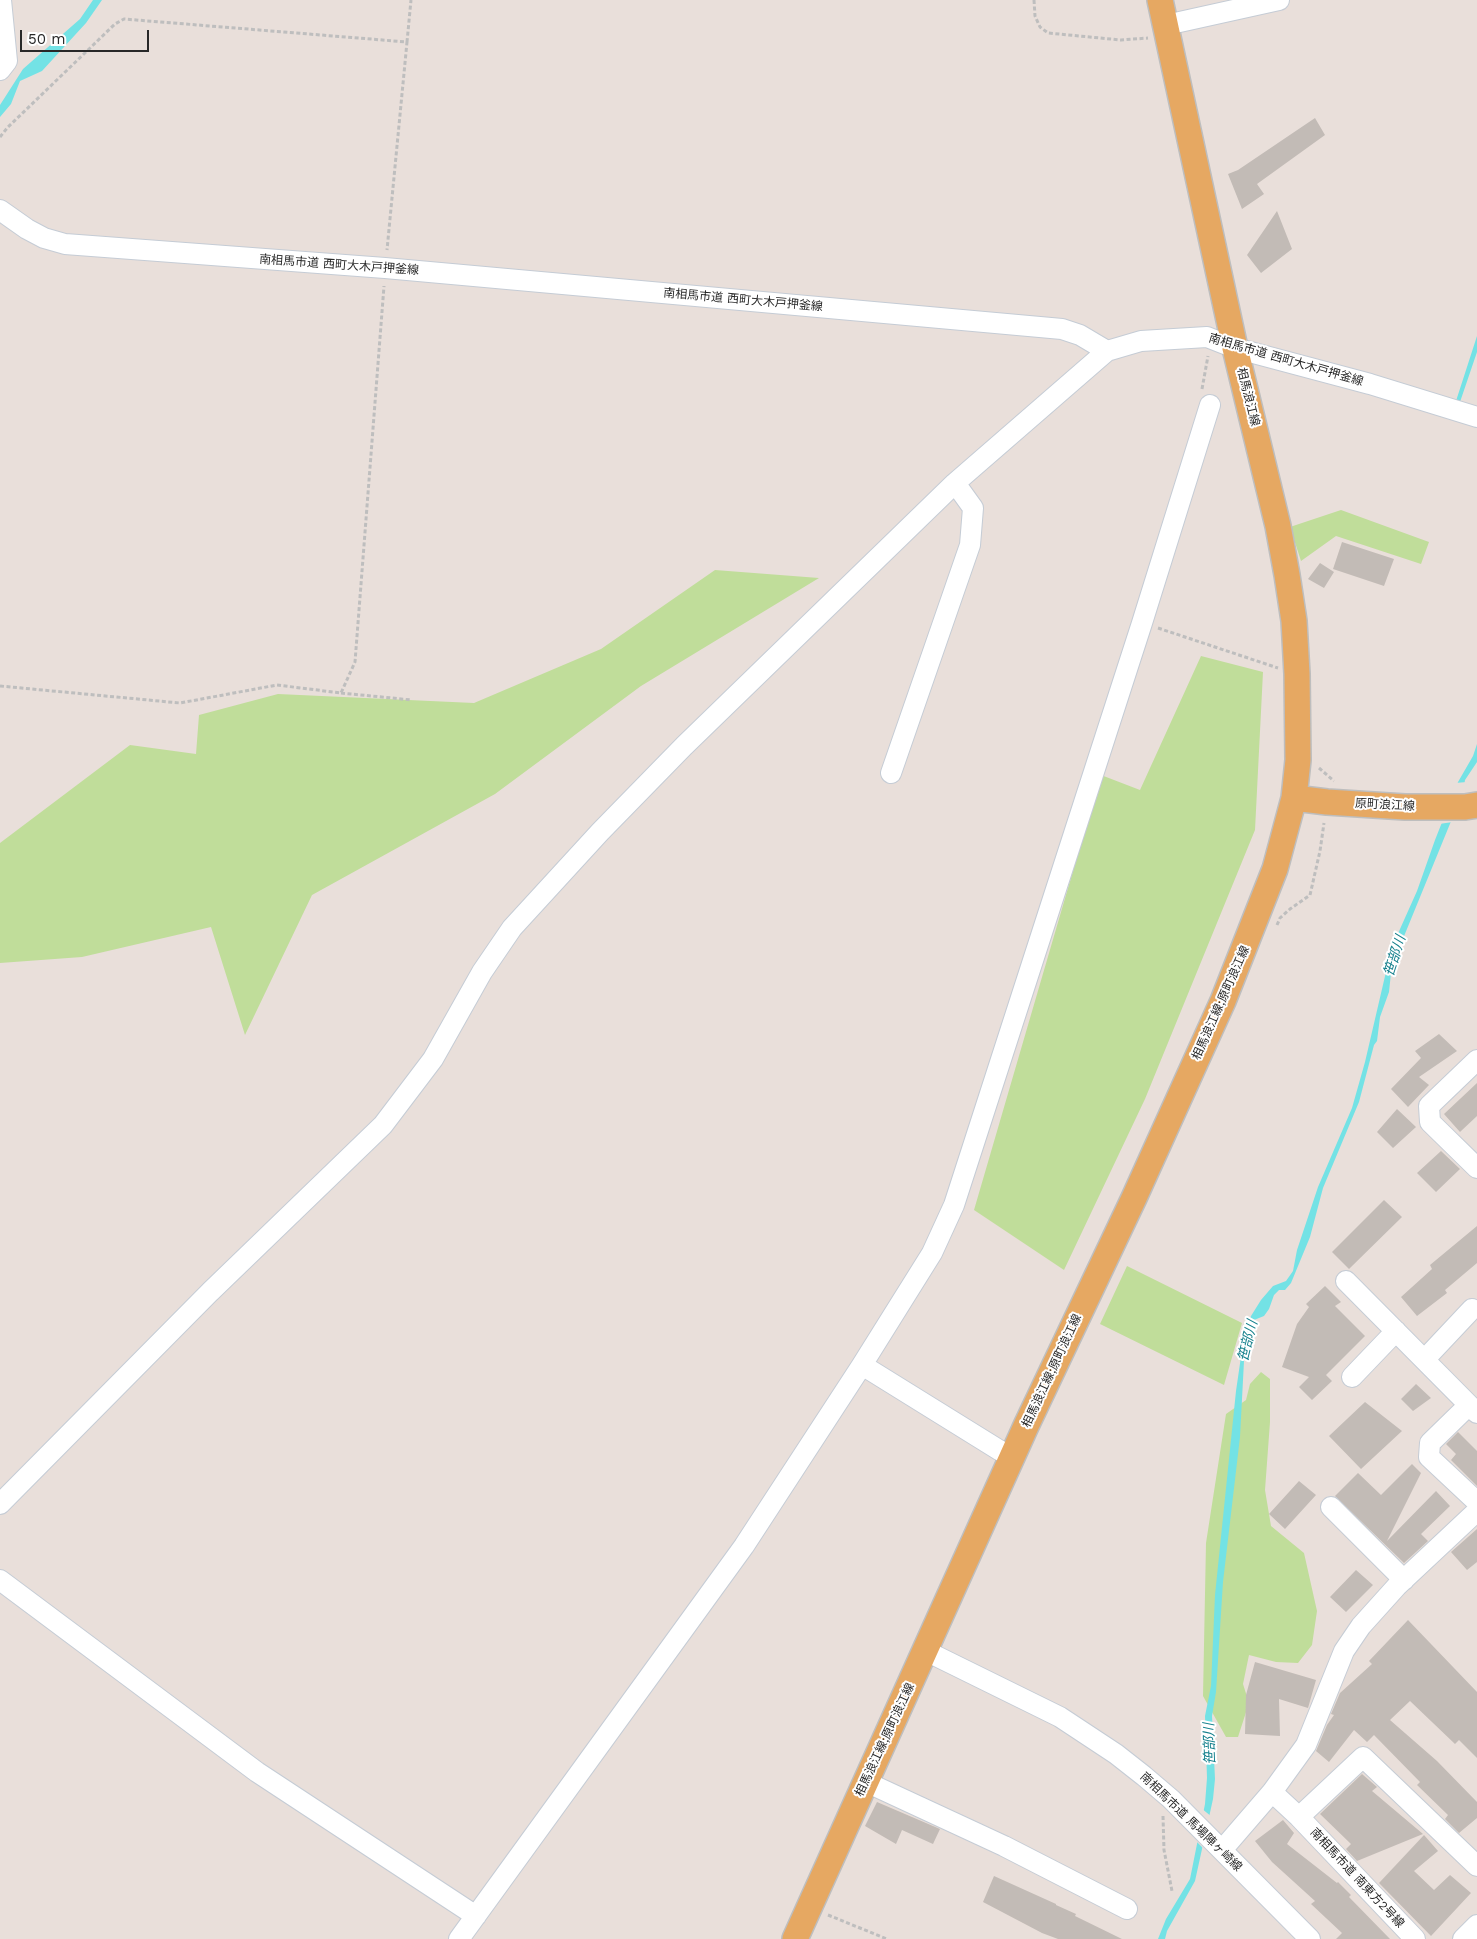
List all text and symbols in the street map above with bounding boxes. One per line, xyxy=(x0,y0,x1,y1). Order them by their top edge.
scale bar xyxy=(22,20,151,52)
text: 50 m xyxy=(28,30,65,48)
street label: 南相馬市道 西町大木戸押釜線 xyxy=(259,252,419,278)
street label: 南相馬市道 西町大木戸押釜線 xyxy=(663,286,823,314)
street label: 南相馬市道 西町大木戸押釜線 xyxy=(1207,331,1365,389)
street label: 相馬浪江線 xyxy=(1234,366,1262,428)
street label: 原町浪江線 xyxy=(1355,796,1415,814)
water label: 笹部川 xyxy=(1381,933,1409,979)
street label: 相馬浪江線;原町浪江線 xyxy=(1189,944,1253,1062)
street label: 相馬浪江線;原町浪江線 xyxy=(1019,1312,1085,1430)
water label: 笹部川 xyxy=(1235,1319,1261,1363)
street label: 相馬浪江線;原町浪江線 xyxy=(852,1681,918,1799)
water label: 笹部川 xyxy=(1201,1723,1219,1765)
street label: 南相馬市道 馬場陣ヶ崎線 xyxy=(1137,1770,1245,1874)
street label: 南相馬市道 南東方2号線 xyxy=(1307,1825,1407,1931)

